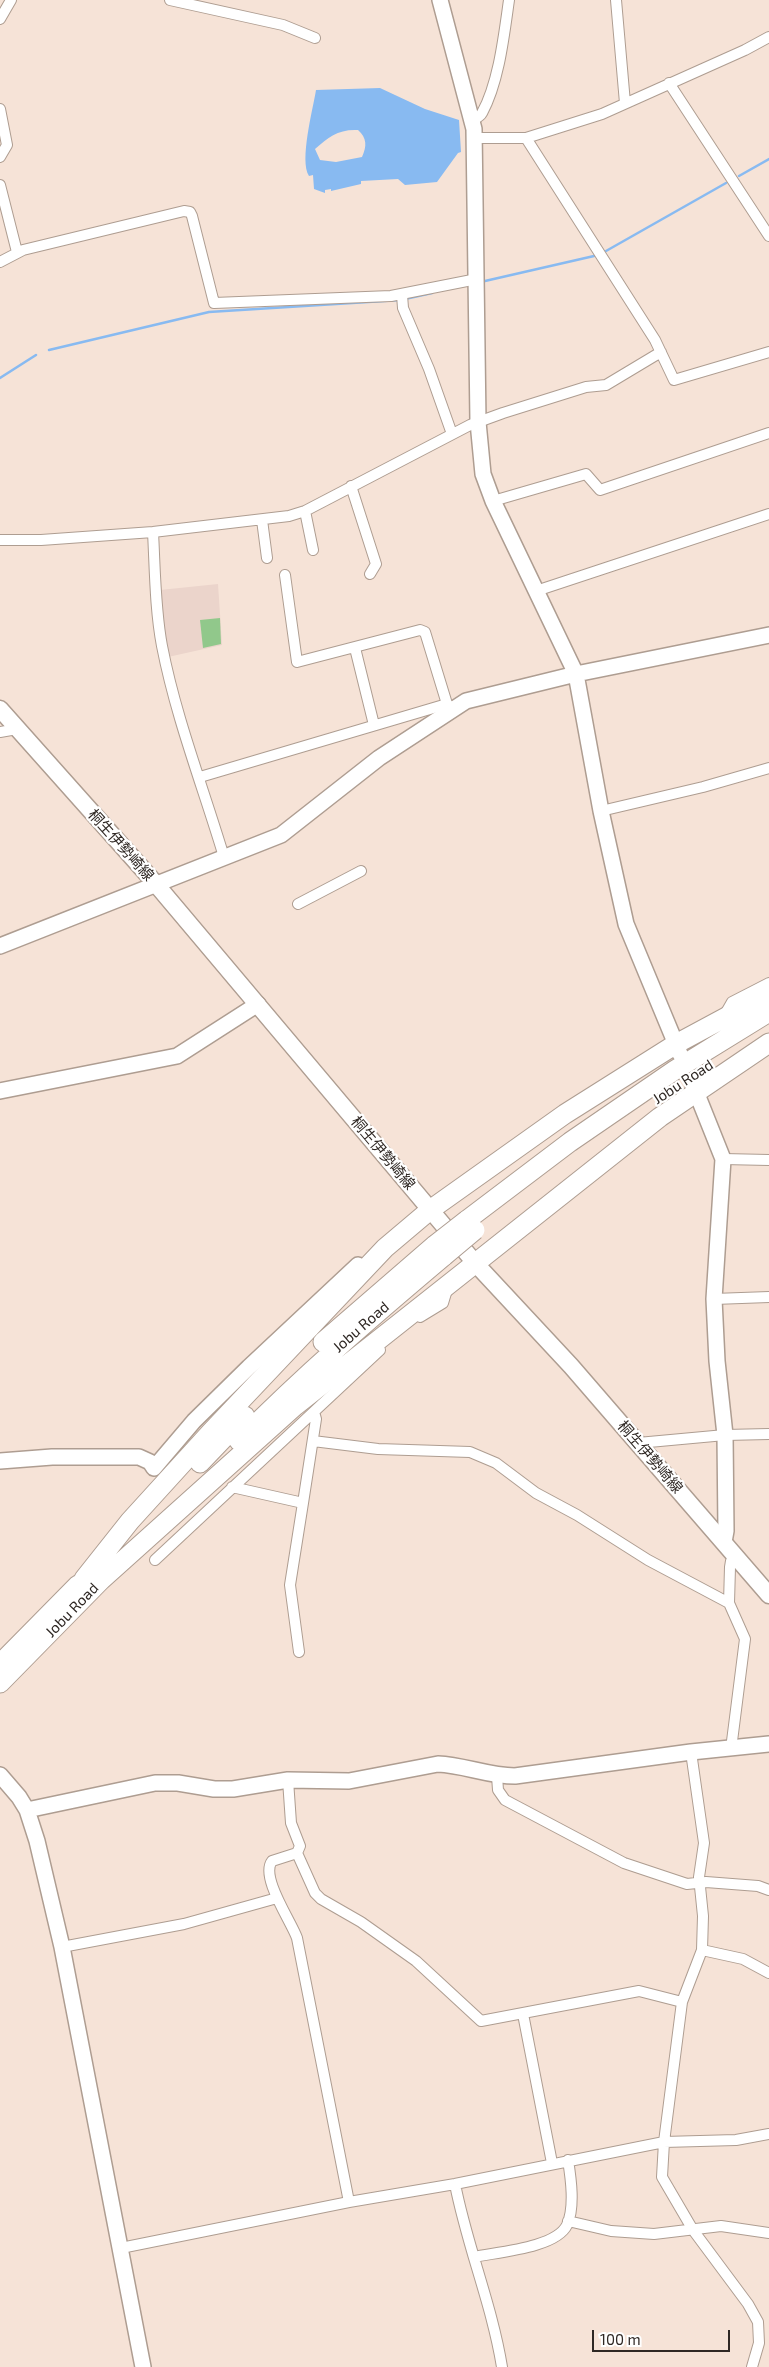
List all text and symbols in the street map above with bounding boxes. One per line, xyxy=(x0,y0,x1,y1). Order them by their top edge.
street label: 桐生伊勢崎線 xyxy=(84,806,158,884)
street label: Jobu Road xyxy=(649,1056,717,1108)
street label: 桐生伊勢崎線 xyxy=(347,1113,419,1193)
street label: Jobu Road xyxy=(329,1298,393,1356)
street label: 桐生伊勢崎線 xyxy=(614,1417,686,1497)
street label: Jobu Road xyxy=(42,1579,102,1641)
scale bar xyxy=(594,2320,732,2352)
text: 100 m xyxy=(600,2330,641,2348)

